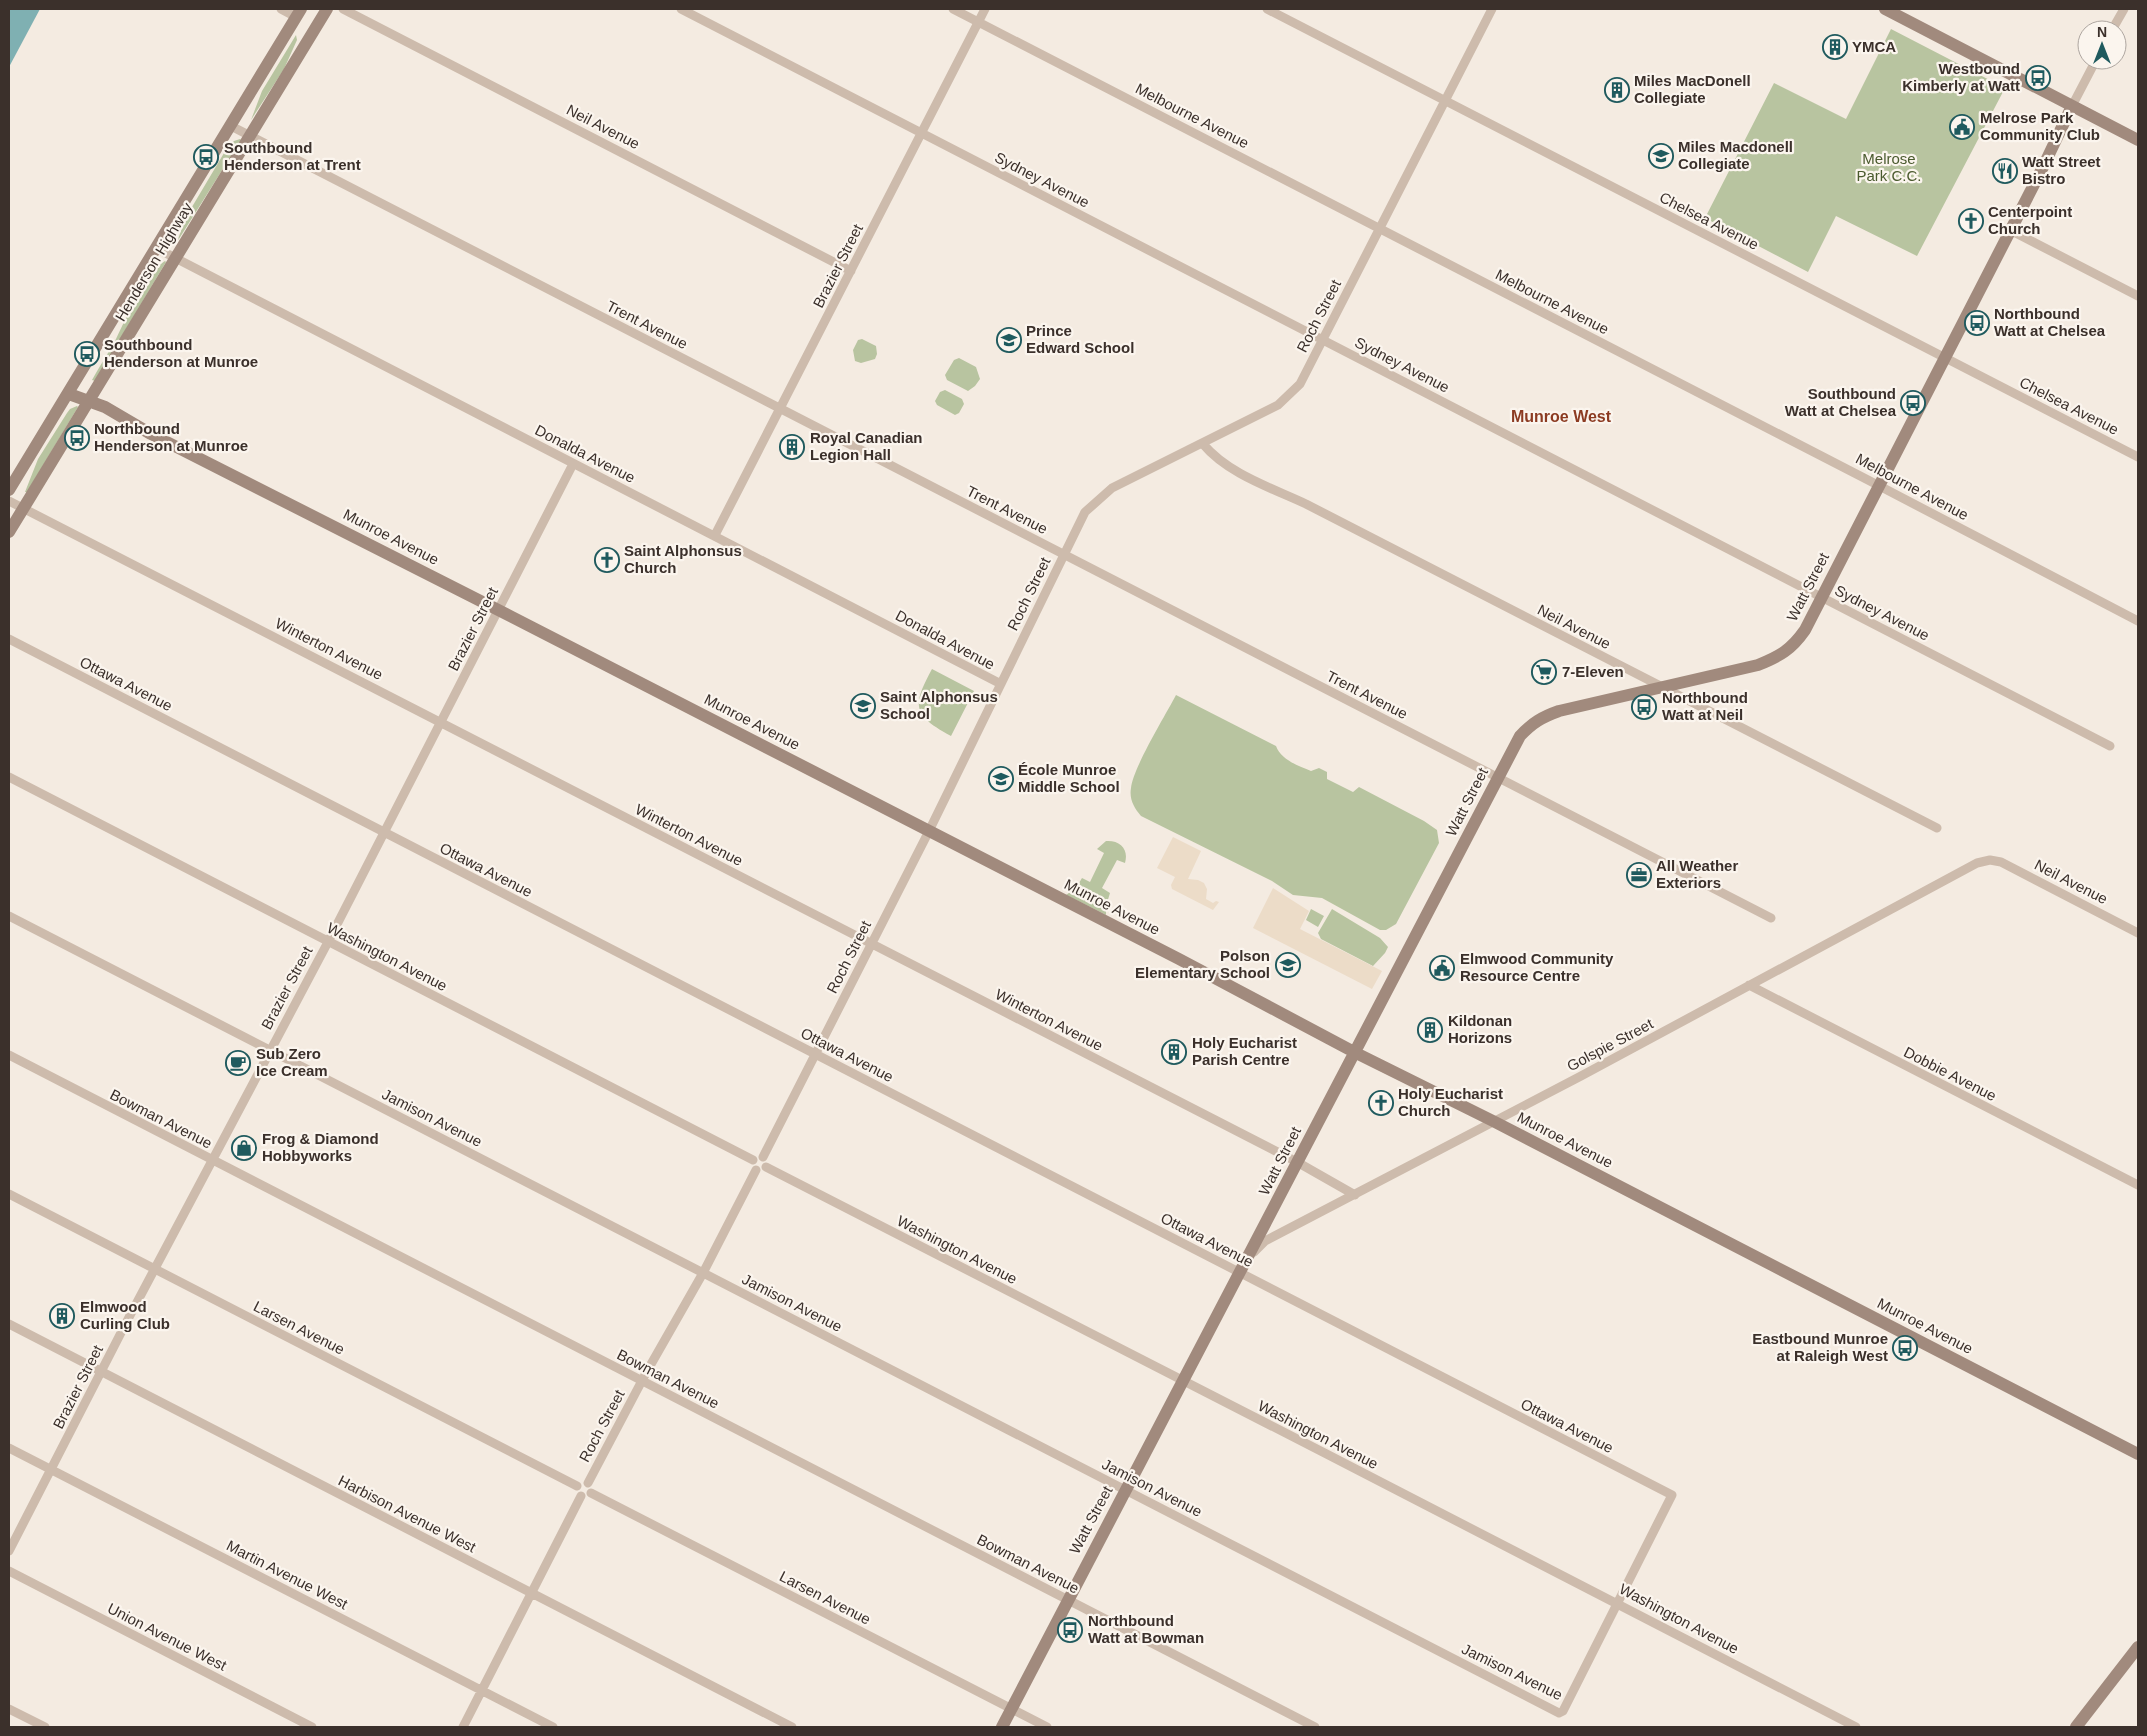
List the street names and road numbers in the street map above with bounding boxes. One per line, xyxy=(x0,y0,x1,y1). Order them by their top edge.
street label: Melbourne Avenue xyxy=(1133,80,1252,151)
street label: Neil Avenue xyxy=(564,101,643,152)
street label: Sydney Avenue xyxy=(992,148,1092,211)
street label: Chelsea Avenue xyxy=(1657,188,1762,253)
street label: Henderson Highway xyxy=(112,199,196,324)
street label: Brazier Street xyxy=(809,220,866,310)
street label: Melbourne Avenue xyxy=(1493,266,1612,337)
street label: Roch Street xyxy=(1293,276,1344,355)
street label: Trent Avenue xyxy=(604,297,690,352)
street label: Sydney Avenue xyxy=(1352,333,1452,396)
street label: Chelsea Avenue xyxy=(2017,373,2122,438)
street label: Donalda Avenue xyxy=(532,421,638,486)
street label: Melbourne Avenue xyxy=(1853,450,1971,523)
street label: Trent Avenue xyxy=(964,482,1050,537)
street label: Munroe Avenue xyxy=(341,505,442,568)
street label: Watt Street xyxy=(1783,549,1832,624)
street label: Roch Street xyxy=(1004,554,1054,633)
street label: Sydney Avenue xyxy=(1832,581,1932,644)
street label: Brazier Street xyxy=(444,583,501,673)
street label: Neil Avenue xyxy=(1535,601,1614,652)
street label: Donalda Avenue xyxy=(893,606,998,673)
street label: Winterton Avenue xyxy=(273,614,386,683)
street label: Ottawa Avenue xyxy=(77,653,175,714)
street label: Trent Avenue xyxy=(1324,667,1410,722)
street label: Munroe Avenue xyxy=(702,690,803,753)
street label: Watt Street xyxy=(1442,764,1491,839)
street label: Winterton Avenue xyxy=(633,800,746,869)
street label: Ottawa Avenue xyxy=(437,839,535,900)
street label: Neil Avenue xyxy=(2032,856,2111,907)
street label: Munroe Avenue xyxy=(1062,875,1163,938)
street label: Roch Street xyxy=(823,917,874,996)
street label: Washington Avenue xyxy=(324,919,450,994)
street label: Brazier Street xyxy=(258,943,316,1032)
street label: Winterton Avenue xyxy=(993,985,1106,1054)
street label: Golspie Street xyxy=(1564,1014,1656,1074)
street label: Ottawa Avenue xyxy=(798,1024,896,1085)
street label: Dobbie Avenue xyxy=(1901,1043,1999,1104)
street label: Bowman Avenue xyxy=(107,1085,215,1152)
street label: Jamison Avenue xyxy=(379,1085,485,1150)
street label: Munroe Avenue xyxy=(1515,1108,1616,1171)
street label: Watt Street xyxy=(1255,1123,1304,1198)
street label: Ottawa Avenue xyxy=(1158,1209,1256,1270)
street label: Washington Avenue xyxy=(894,1212,1020,1287)
street label: Jamison Avenue xyxy=(739,1270,845,1335)
street label: Munroe Avenue xyxy=(1875,1294,1976,1357)
street label: Larsen Avenue xyxy=(251,1297,348,1358)
street label: Brazier Street xyxy=(49,1341,106,1431)
street label: Bowman Avenue xyxy=(614,1345,722,1412)
street label: Roch Street xyxy=(575,1386,628,1465)
street label: Ottawa Avenue xyxy=(1518,1395,1616,1456)
street label: Washington Avenue xyxy=(1255,1397,1381,1472)
street label: Jamison Avenue xyxy=(1099,1455,1205,1520)
street label: Harbison Avenue West xyxy=(336,1471,480,1556)
street label: Watt Street xyxy=(1066,1482,1116,1557)
street label: Bowman Avenue xyxy=(974,1530,1082,1597)
street label: Martin Avenue West xyxy=(224,1537,351,1613)
street label: Larsen Avenue xyxy=(777,1567,874,1628)
street label: Washington Avenue xyxy=(1617,1580,1742,1657)
street label: Union Avenue West xyxy=(105,1599,230,1674)
street label: Jamison Avenue xyxy=(1459,1640,1565,1703)

